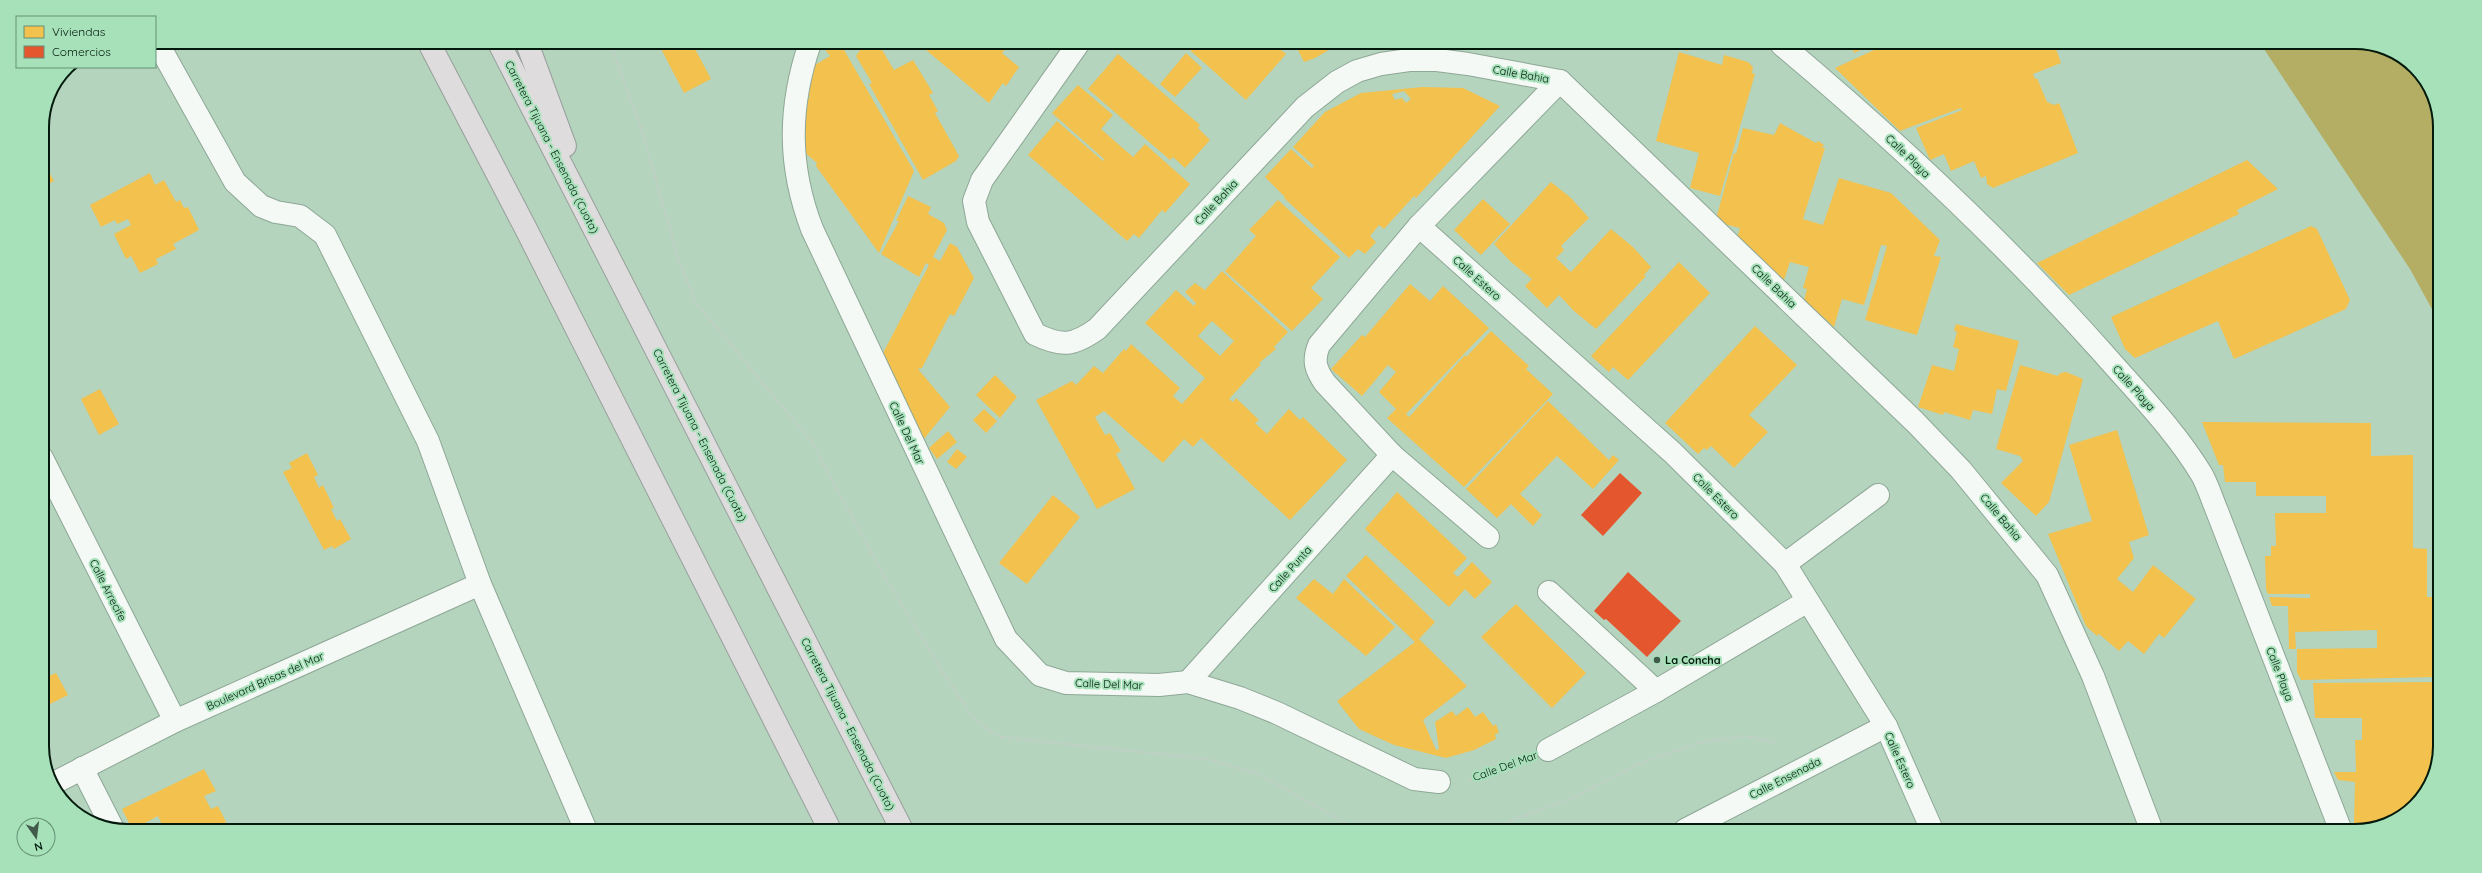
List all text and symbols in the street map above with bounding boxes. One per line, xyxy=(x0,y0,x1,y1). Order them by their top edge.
legend xyxy=(16,16,156,68)
text: Viviendas xyxy=(52,24,106,39)
text: Comercios xyxy=(52,44,111,59)
street label: Carretera Tijuana - Ensenada (Cuota) xyxy=(502,58,602,236)
street label: Calle Bahia xyxy=(1492,62,1550,86)
street label: Calle Playa xyxy=(1883,131,1933,181)
street label: Calle Bahia xyxy=(1191,176,1241,228)
street label: Calle Estero xyxy=(1450,253,1504,303)
street label: Calle Bahia xyxy=(1749,261,1799,311)
street label: Carretera Tijuana - Ensenada (Cuota) xyxy=(650,346,750,524)
street label: Calle Playa xyxy=(2110,362,2158,414)
street label: Calle Del Mar xyxy=(886,399,928,467)
street label: Calle Estero xyxy=(1690,470,1742,522)
street label: Calle Bahia xyxy=(1977,491,2025,543)
street label: Calle Punta xyxy=(1266,543,1314,595)
street label: Calle Arrecife xyxy=(86,557,130,623)
street label: Carretera Tijuana - Ensenada (Cuota) xyxy=(798,635,898,813)
street label: Calle Playa xyxy=(2263,645,2297,703)
street label: Boulevard Brisas del Mar xyxy=(204,648,327,713)
place label: La Concha xyxy=(1665,653,1721,667)
marker: La Concha xyxy=(1652,655,1662,665)
street label: Calle Del Mar xyxy=(1075,676,1144,692)
street label: Calle Estero xyxy=(1881,730,1919,791)
street label: Calle Del Mar xyxy=(1471,748,1540,784)
street label: Calle Ensenada xyxy=(1747,754,1823,802)
north arrow xyxy=(16,817,56,857)
text: N xyxy=(33,839,44,854)

